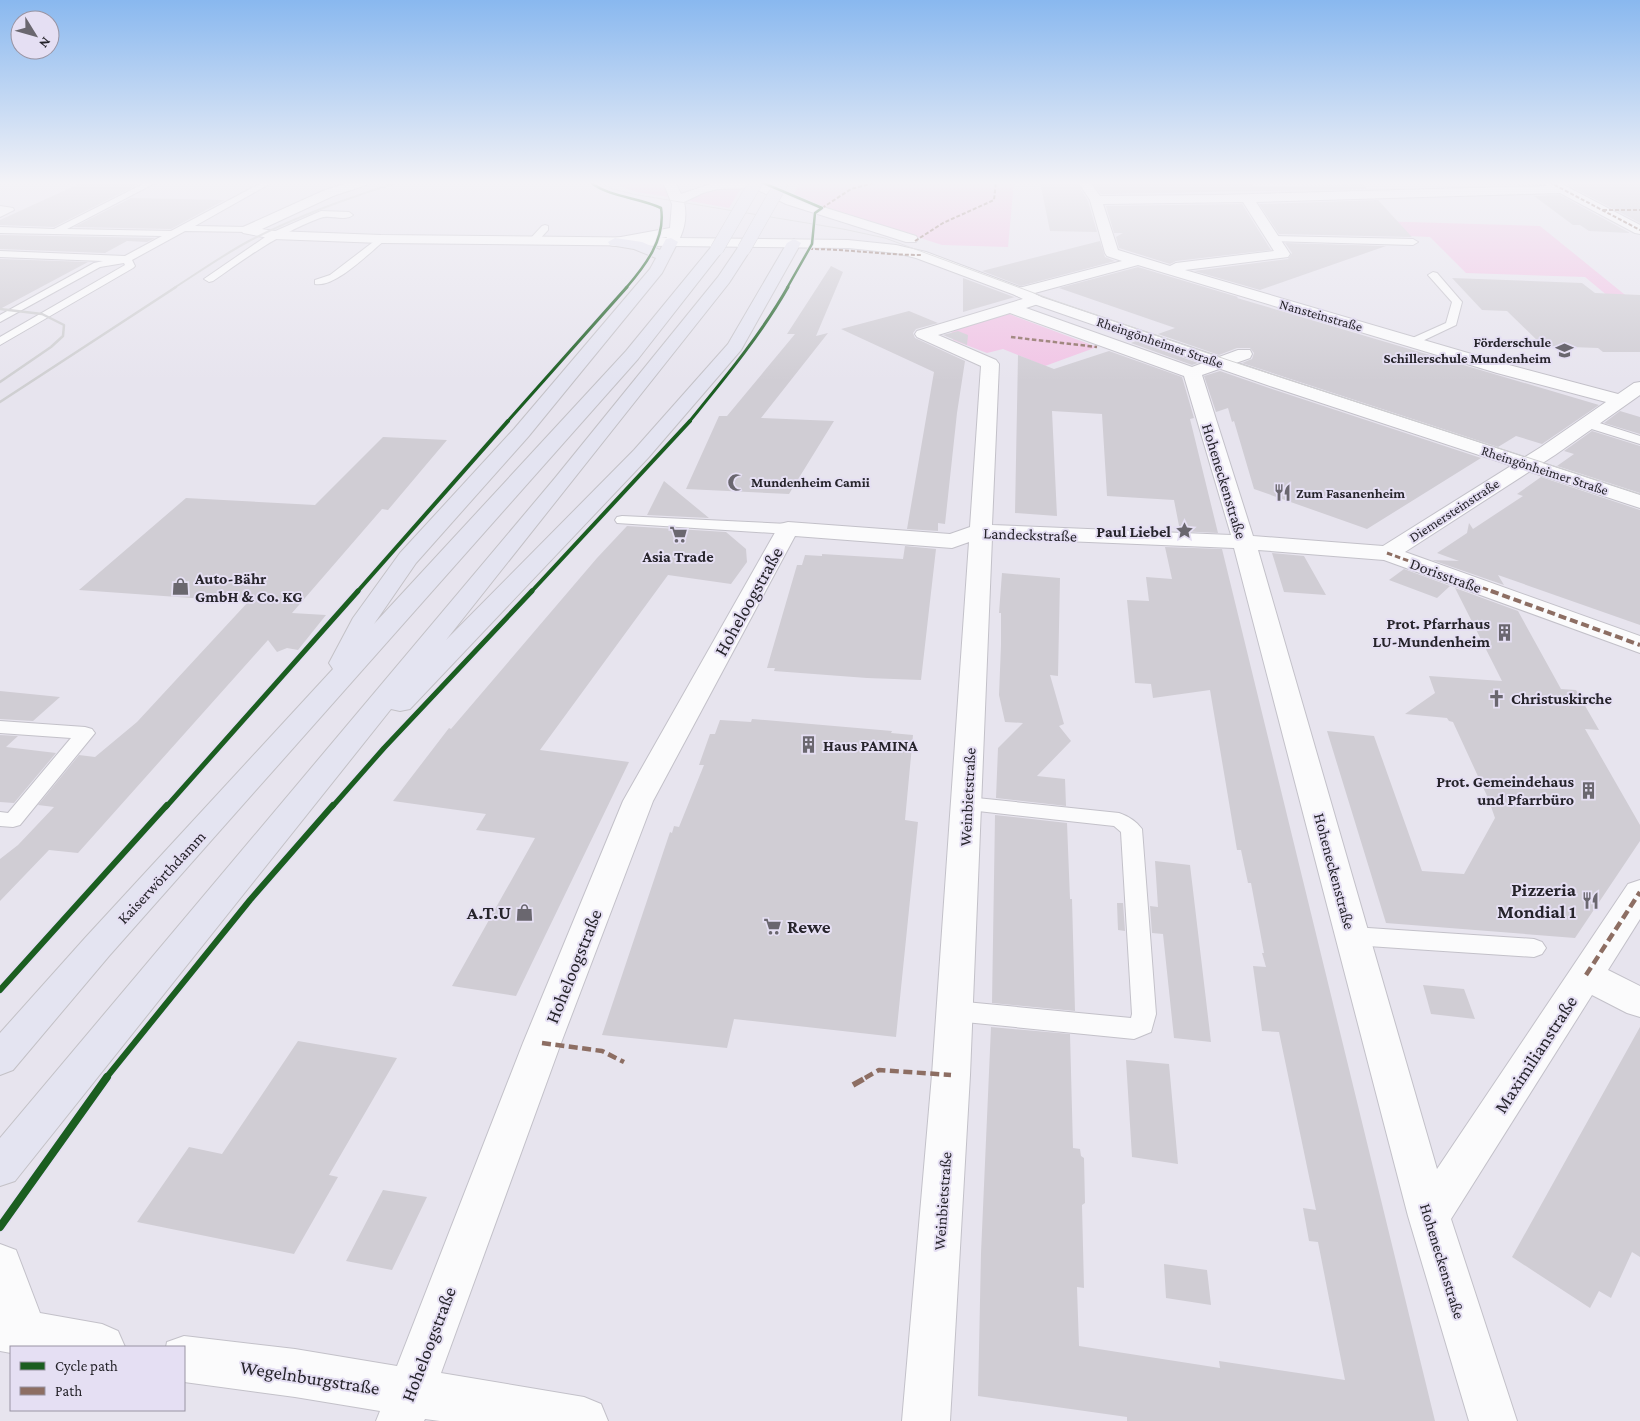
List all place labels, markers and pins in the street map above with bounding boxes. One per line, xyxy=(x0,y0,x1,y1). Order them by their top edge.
place label: Förderschule Schillerschule Mundenheim xyxy=(1384,334,1551,366)
school or university icon: Förderschule Schillerschule Mundenheim xyxy=(1555,340,1575,360)
mosque icon: Mundenheim Camii xyxy=(727,472,747,492)
place label: Mundenheim Camii xyxy=(751,474,870,490)
restaurant icon: Zum Fasanenheim xyxy=(1272,483,1292,503)
place label: Zum Fasanenheim xyxy=(1296,485,1405,501)
place icon: Paul Liebel xyxy=(1175,521,1195,541)
place label: Paul Liebel xyxy=(1096,523,1171,540)
supermarket icon: Asia Trade xyxy=(668,525,688,545)
place label: Asia Trade xyxy=(641,548,714,565)
place label: Auto-Bähr GmbH & Co. KG xyxy=(194,570,302,605)
shop icon: Auto-Bähr GmbH & Co. KG xyxy=(171,577,191,597)
place label: Prot. Pfarrhaus LU-Mundenheim xyxy=(1372,615,1490,650)
building icon: Prot. Pfarrhaus LU-Mundenheim xyxy=(1494,622,1514,642)
church icon: Christuskirche xyxy=(1487,688,1507,708)
place label: Christuskirche xyxy=(1511,690,1612,707)
building icon: Haus PAMINA xyxy=(799,735,819,755)
place label: Haus PAMINA xyxy=(823,737,918,754)
place label: Prot. Gemeindehaus und Pfarrbüro xyxy=(1436,773,1574,808)
building icon: Prot. Gemeindehaus und Pfarrbüro xyxy=(1578,780,1598,800)
place label: Pizzeria Mondial 1 xyxy=(1497,879,1577,922)
restaurant icon: Pizzeria Mondial 1 xyxy=(1580,890,1600,910)
place label: A.T.U xyxy=(466,902,511,923)
shop icon: A.T.U xyxy=(515,902,535,922)
supermarket icon: Rewe xyxy=(763,916,783,936)
place label: Rewe xyxy=(787,916,831,937)

